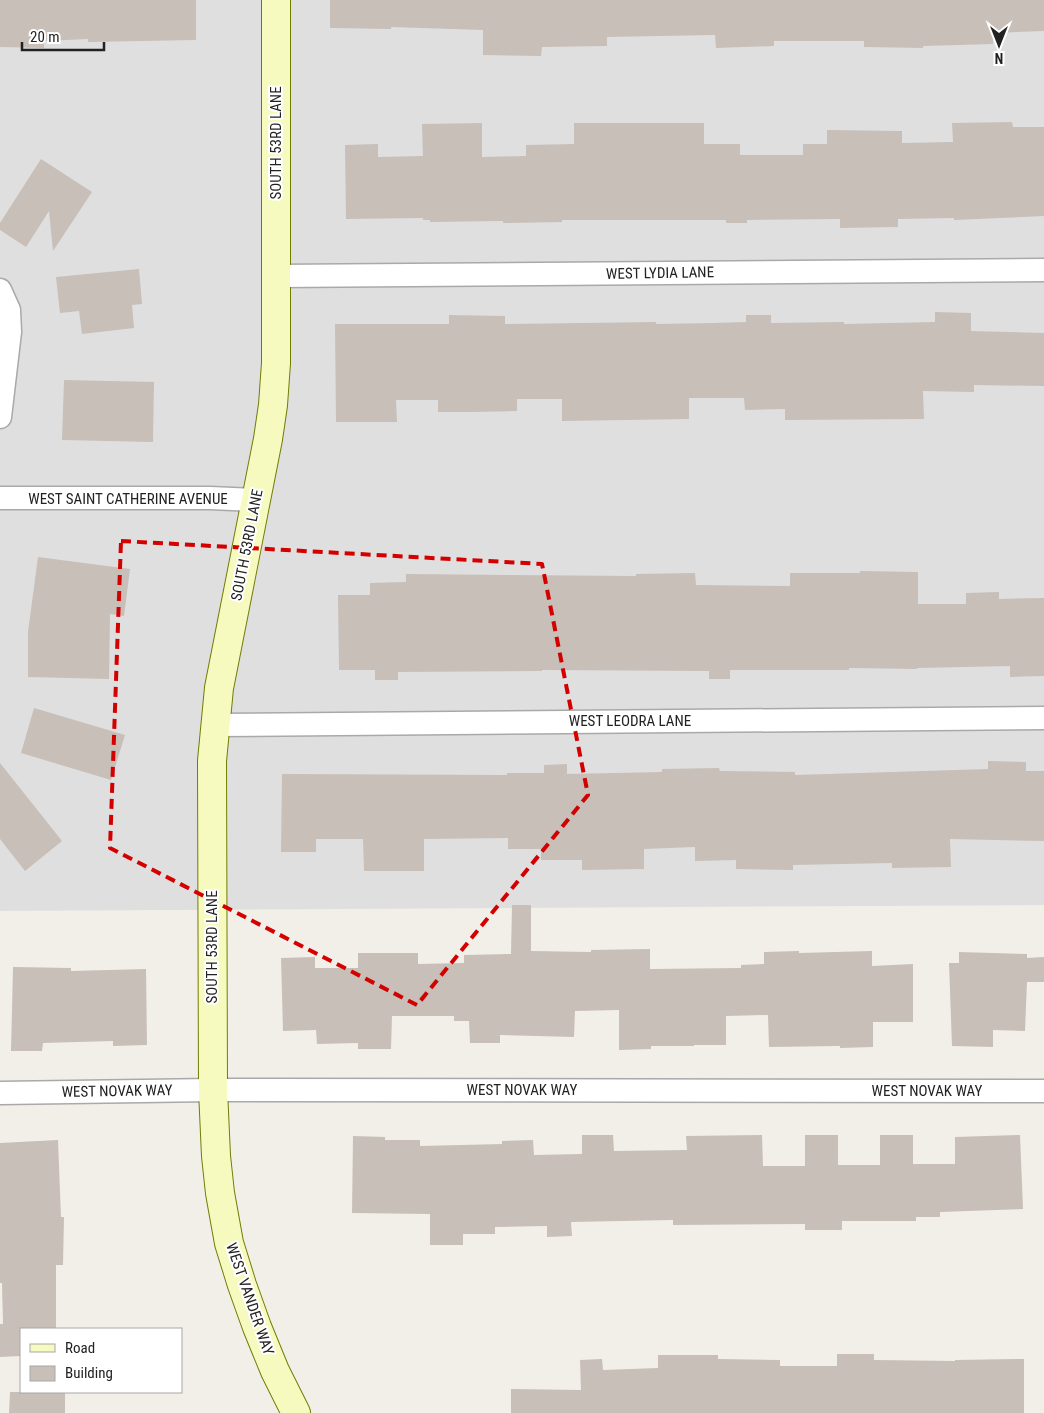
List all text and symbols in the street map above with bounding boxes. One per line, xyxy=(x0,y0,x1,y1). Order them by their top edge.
scale bar xyxy=(22,20,105,52)
north arrow xyxy=(974,20,1024,70)
text: 20 m xyxy=(30,28,60,46)
text: N xyxy=(995,50,1003,66)
street label: SOUTH 53RD LANE xyxy=(267,86,285,200)
street label: WEST LYDIA LANE xyxy=(606,263,714,283)
street label: SOUTH 53RD LANE xyxy=(227,488,267,602)
street label: WEST SAINT CATHERINE AVENUE xyxy=(28,490,228,508)
street label: WEST LEODRA LANE xyxy=(569,712,691,730)
street label: SOUTH 53RD LANE xyxy=(203,890,221,1004)
street label: WEST NOVAK WAY xyxy=(61,1081,173,1101)
street label: WEST NOVAK WAY xyxy=(467,1081,578,1099)
street label: WEST NOVAK WAY xyxy=(872,1082,983,1100)
street label: WEST VANDER WAY xyxy=(222,1240,278,1358)
legend xyxy=(20,1328,182,1393)
text: Road xyxy=(65,1339,95,1357)
text: Building xyxy=(65,1364,113,1382)

